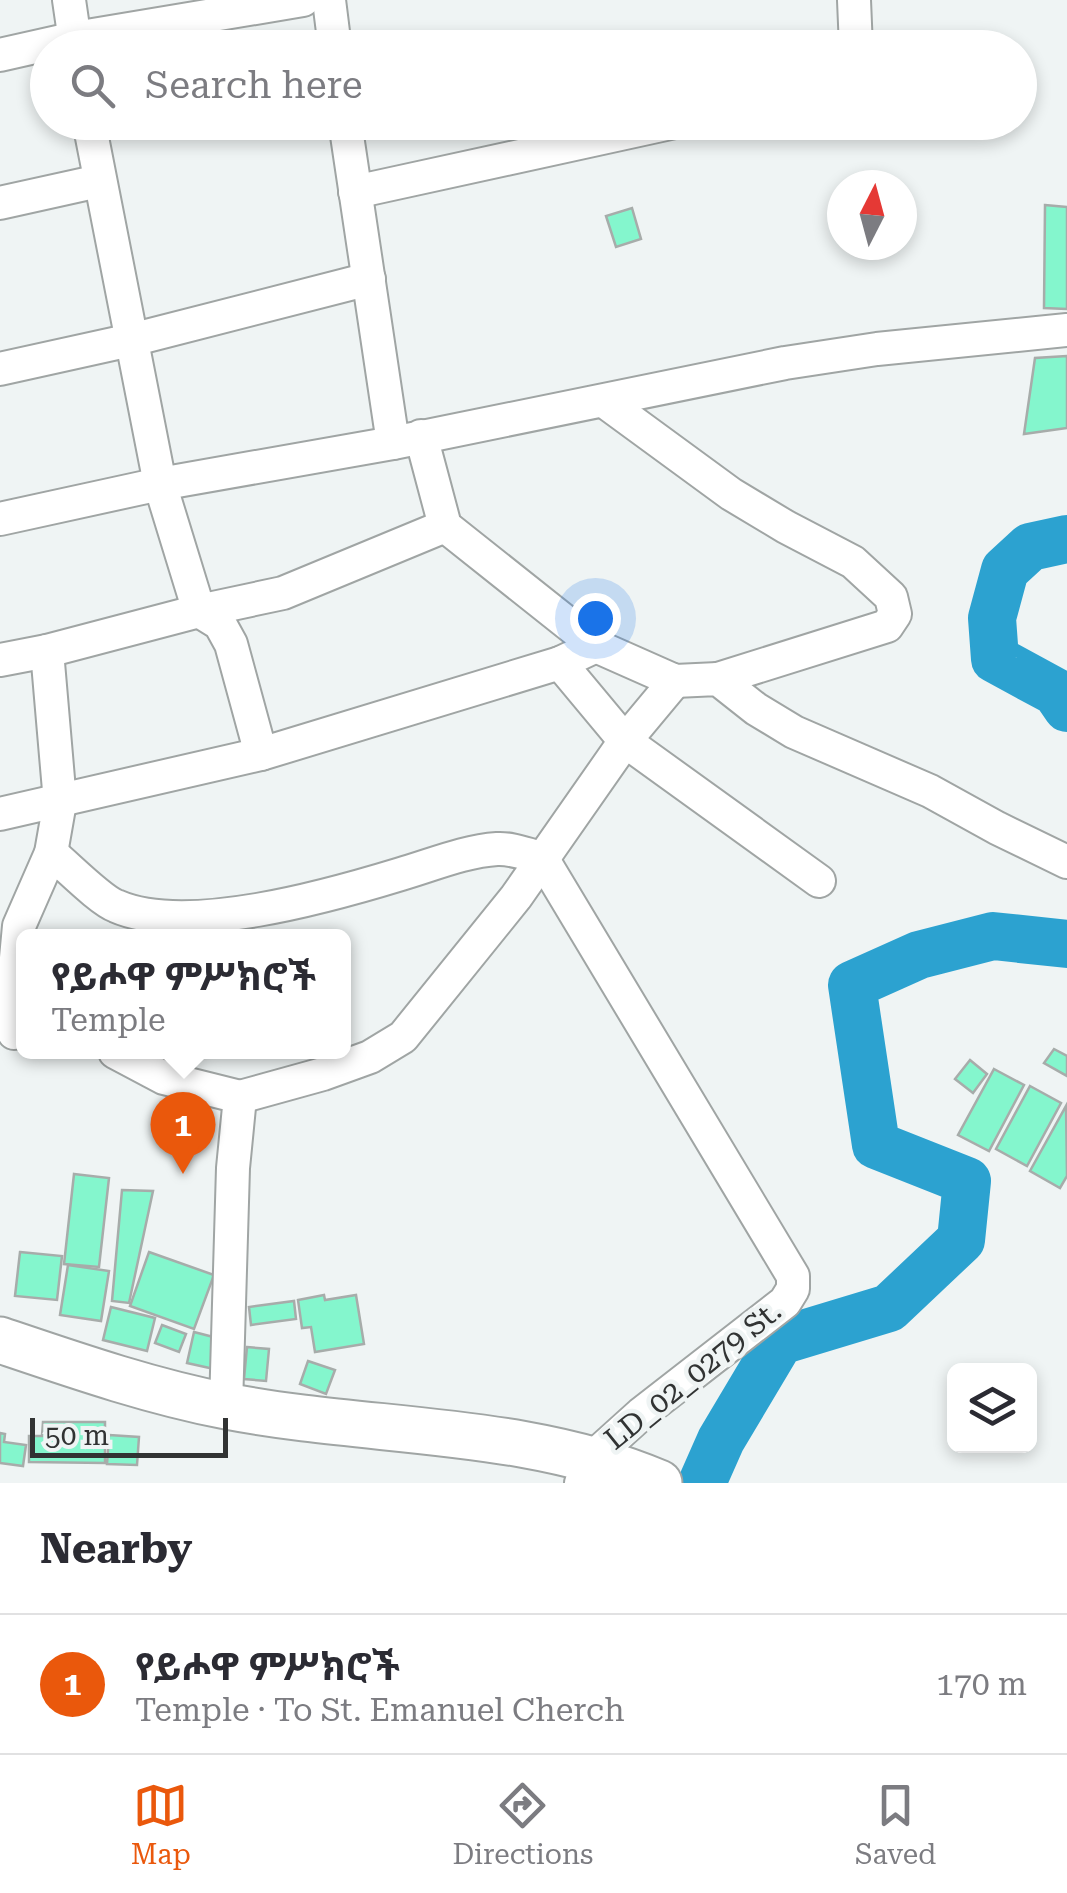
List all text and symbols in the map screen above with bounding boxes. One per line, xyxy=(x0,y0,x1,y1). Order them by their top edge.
search box xyxy=(30,30,1037,140)
icon: search xyxy=(65,58,120,113)
text: Search here xyxy=(145,63,363,107)
north arrow xyxy=(827,170,917,260)
your location xyxy=(570,593,621,644)
popup xyxy=(16,929,351,1059)
text: የይሖዋ ምሥክሮች xyxy=(51,955,316,999)
text: Temple xyxy=(51,1001,166,1039)
pin: 1 xyxy=(150,1092,216,1174)
street label: LD_02_0279 St. xyxy=(597,1293,788,1456)
map controls xyxy=(947,1363,1037,1453)
button: layers xyxy=(947,1363,1037,1453)
scale bar xyxy=(30,1413,228,1458)
text: 50 m xyxy=(45,1419,109,1452)
text: Nearby xyxy=(40,1524,192,1573)
text: የይሖዋ ምሥክሮች xyxy=(135,1645,400,1689)
text: 1 xyxy=(64,1665,81,1703)
text: 170 m xyxy=(936,1665,1027,1703)
text: Temple · To St. Emanuel Cherch xyxy=(135,1691,625,1729)
tab: Map xyxy=(131,1778,191,1871)
tab: Directions xyxy=(452,1778,593,1871)
tab: Saved xyxy=(855,1778,936,1871)

